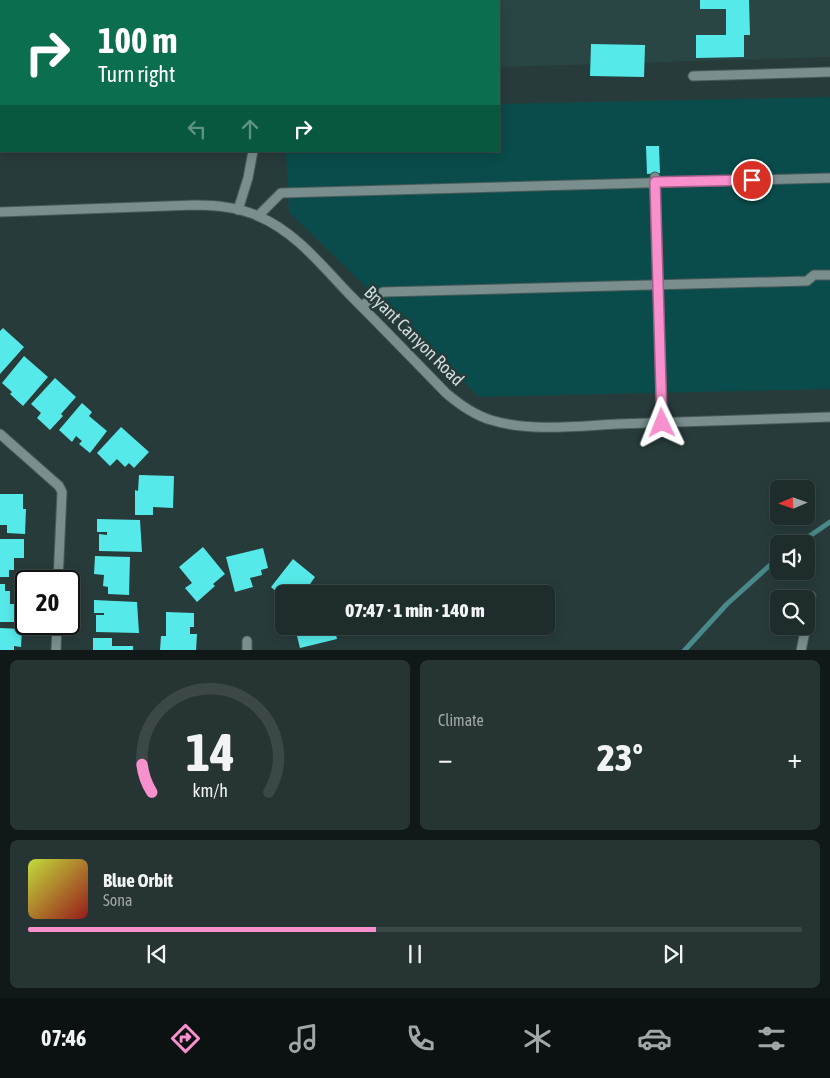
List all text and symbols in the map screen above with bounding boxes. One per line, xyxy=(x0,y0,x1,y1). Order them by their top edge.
icon: right xyxy=(15,20,80,85)
text: 100 m xyxy=(98,20,177,60)
text: Turn right xyxy=(98,61,175,87)
icon: left xyxy=(183,115,211,143)
icon: ahead xyxy=(236,115,264,143)
icon: right xyxy=(289,115,317,143)
pin xyxy=(731,159,773,201)
icon: arrive xyxy=(738,166,766,194)
street label: Bryant Canyon Road xyxy=(360,281,469,390)
position arrow xyxy=(635,396,687,448)
north arrow xyxy=(770,480,815,525)
map controls xyxy=(770,480,815,635)
button: sound xyxy=(770,535,815,580)
speed limit sign: 20 xyxy=(15,570,80,635)
button: search xyxy=(770,590,815,635)
text: 07:47 · 1 min · 140 m xyxy=(345,599,485,621)
text: Climate xyxy=(438,711,484,729)
text: 14 xyxy=(186,722,234,782)
text: 23° xyxy=(597,736,643,779)
text: − xyxy=(438,742,453,774)
text: + xyxy=(787,742,802,774)
text: km/h xyxy=(192,780,228,801)
text: Blue Orbit xyxy=(103,869,173,891)
text: Sona xyxy=(103,891,132,909)
icon: previous xyxy=(143,940,171,968)
icon: pause xyxy=(401,940,429,968)
icon: next xyxy=(659,940,687,968)
icon: directions xyxy=(168,1021,203,1056)
icon: music xyxy=(286,1021,321,1056)
icon: phone xyxy=(403,1021,438,1056)
icon: climate xyxy=(520,1021,555,1056)
icon: car xyxy=(637,1021,672,1056)
icon: filters xyxy=(754,1021,789,1056)
text: 07:46 xyxy=(41,1025,86,1051)

